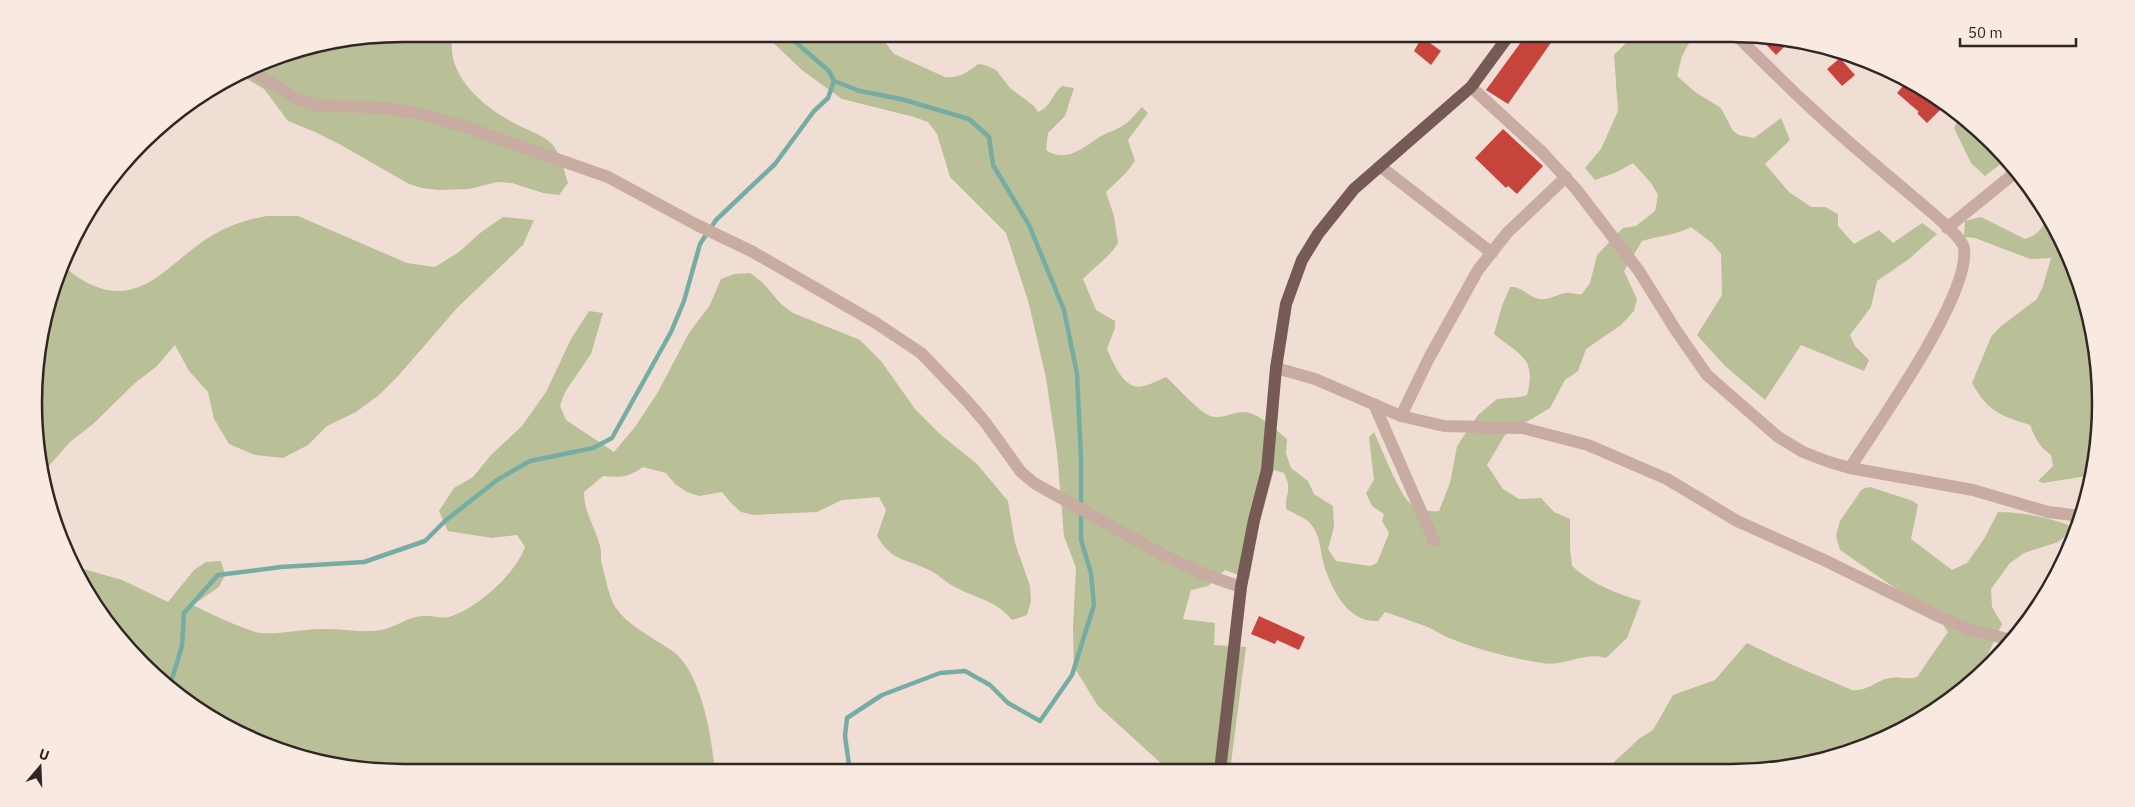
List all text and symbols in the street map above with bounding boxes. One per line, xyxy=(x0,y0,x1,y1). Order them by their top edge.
scale bar xyxy=(1960,15,2076,47)
text: 50 m xyxy=(1968,23,2003,42)
north arrow xyxy=(15,742,65,792)
text: U xyxy=(37,745,52,765)

